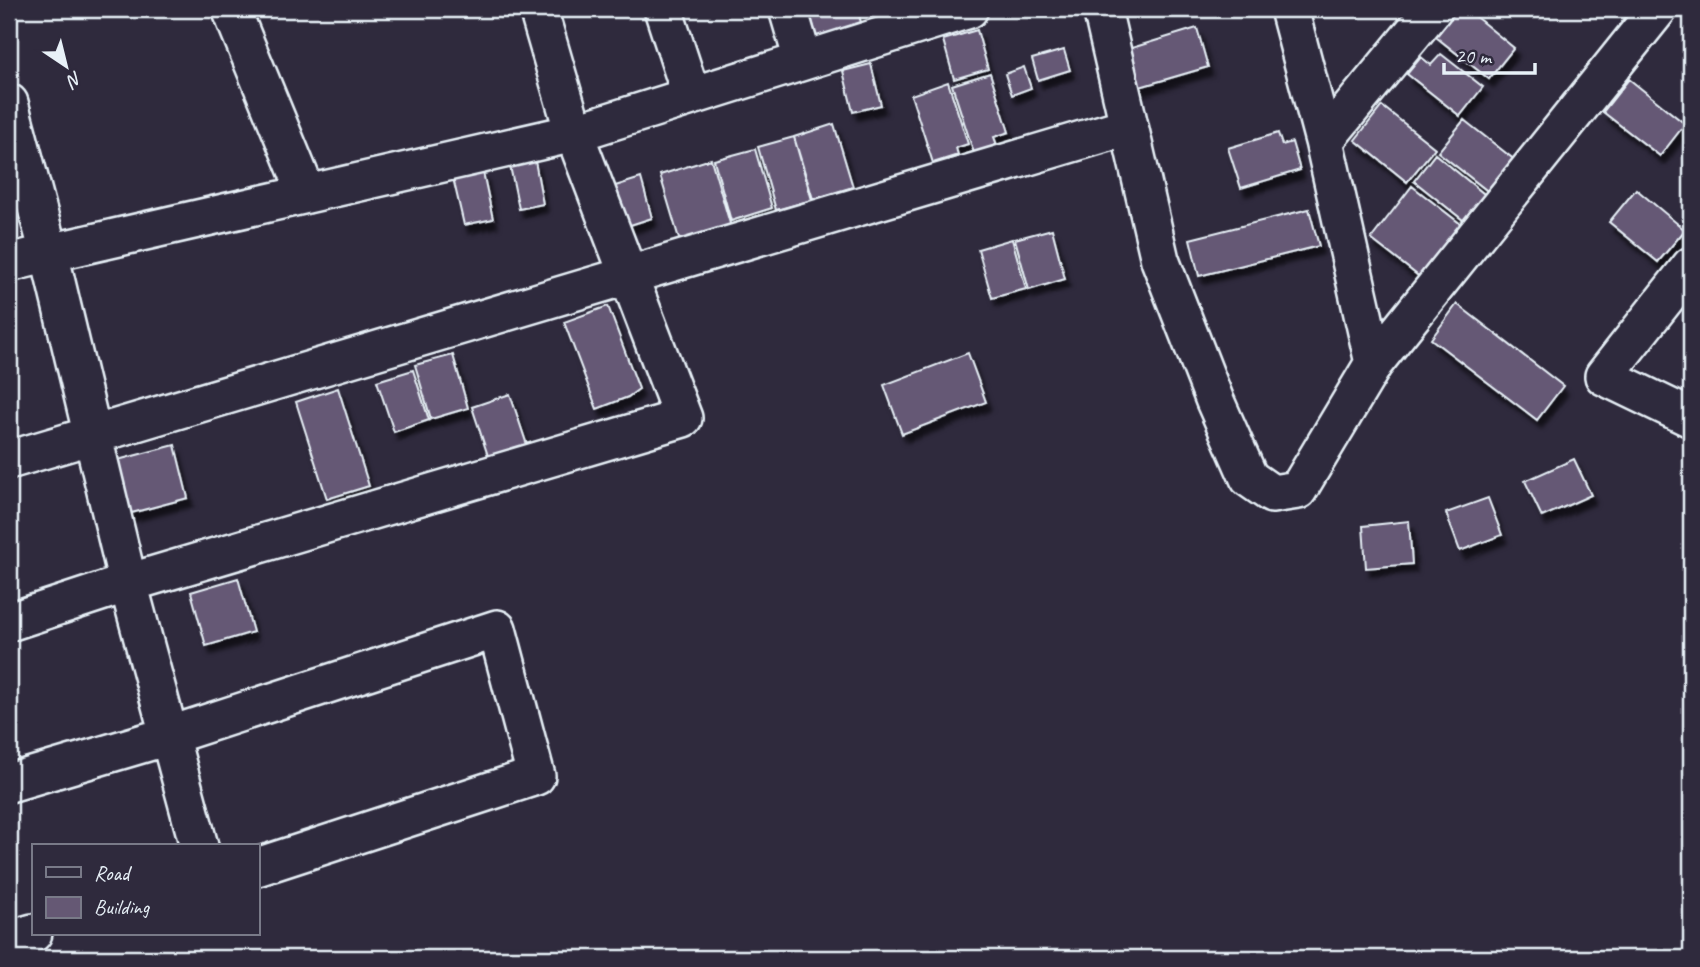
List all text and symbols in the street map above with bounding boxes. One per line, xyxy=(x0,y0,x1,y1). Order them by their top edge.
north arrow xyxy=(32,32,102,102)
scale bar xyxy=(1444,32,1536,76)
text: 20 m xyxy=(1455,43,1493,69)
text: N xyxy=(61,66,87,94)
legend xyxy=(32,844,259,936)
text: Road xyxy=(94,860,133,886)
text: Building xyxy=(94,894,151,920)

